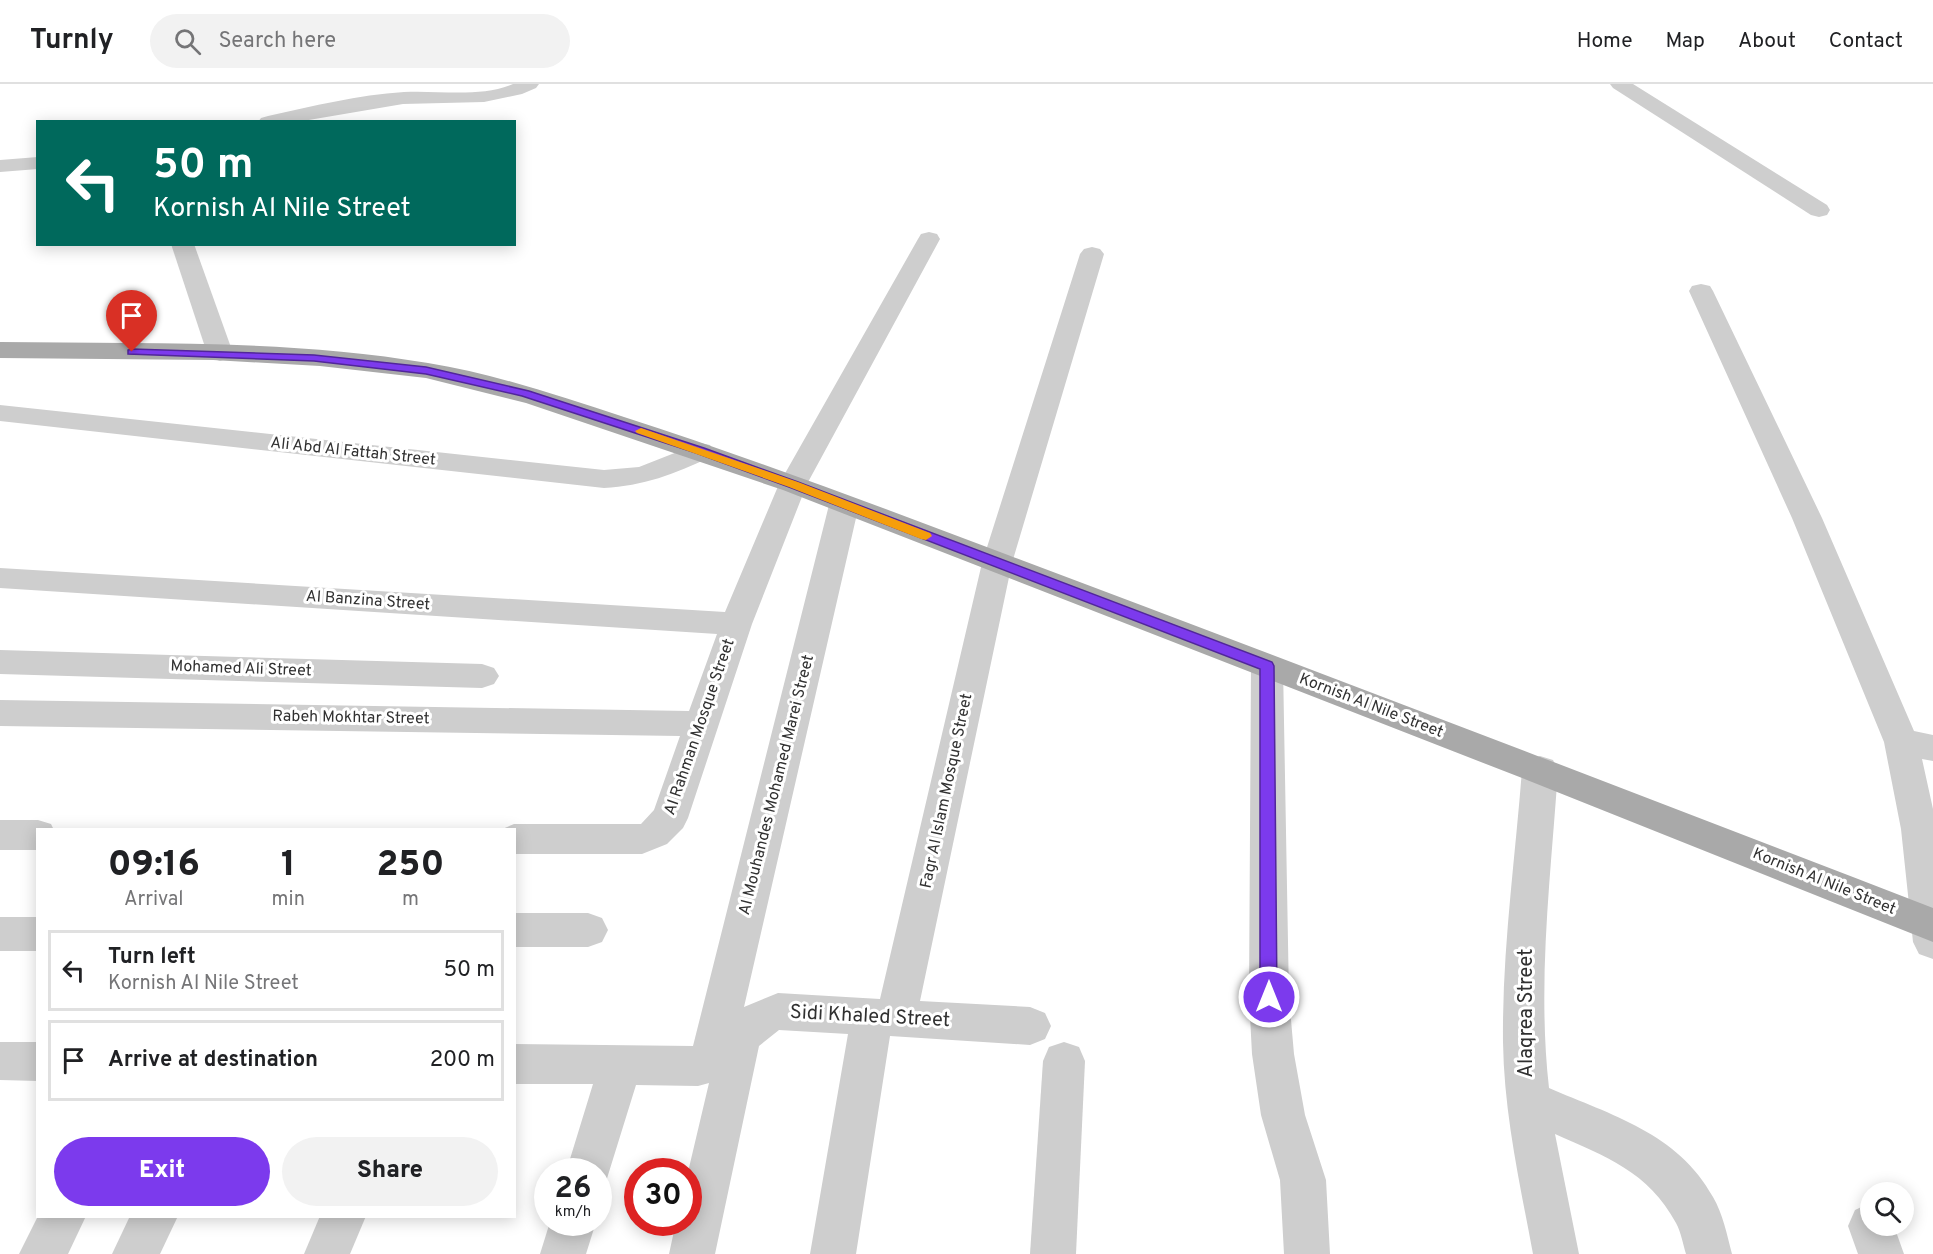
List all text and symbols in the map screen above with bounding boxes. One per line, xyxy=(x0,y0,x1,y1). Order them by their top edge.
search box xyxy=(150,14,570,68)
text: Turnly xyxy=(30,23,114,59)
icon: search xyxy=(171,25,204,58)
text: Search here xyxy=(219,28,336,55)
text: Home xyxy=(1577,28,1633,55)
text: Map xyxy=(1666,28,1705,55)
text: About xyxy=(1738,28,1796,55)
text: Contact xyxy=(1829,28,1903,55)
text: 50 m xyxy=(153,140,254,193)
icon: left xyxy=(54,144,132,222)
text: Kornish Al Nile Street xyxy=(153,192,411,226)
pin xyxy=(106,290,157,352)
icon: arrive xyxy=(115,299,148,332)
street label: Ali Abd Al Fattah Street xyxy=(269,433,437,471)
street label: Al Banzina Street xyxy=(305,587,431,615)
street label: Al Rahman Mosque Street xyxy=(660,636,740,818)
street label: Al Mouhandes Mohamed Marei Street xyxy=(735,653,819,917)
street label: Mohamed Ali Street xyxy=(170,657,312,681)
street label: Kornish Al Nile Street xyxy=(1296,669,1446,743)
street label: Fagr Al Islam Mosque Street xyxy=(917,692,977,890)
street label: Rabeh Mokhtar Street xyxy=(272,707,430,729)
text: 09:16 xyxy=(108,843,200,889)
text: 1 xyxy=(281,843,296,889)
text: 250 xyxy=(377,843,444,889)
street label: Kornish Al Nile Street xyxy=(1749,844,1899,920)
text: Arrival xyxy=(124,887,184,913)
text: min xyxy=(272,887,305,913)
text: m xyxy=(402,887,419,913)
text: Turn left xyxy=(108,944,196,971)
street label: Alaqrea Street xyxy=(1514,948,1540,1078)
icon: left xyxy=(57,954,90,987)
text: 50 m xyxy=(443,957,495,984)
position arrow xyxy=(1237,965,1301,1029)
text: Kornish Al Nile Street xyxy=(108,971,299,997)
street label: Sidi Khaled Street xyxy=(789,1000,951,1034)
icon: arrive xyxy=(57,1044,90,1077)
text: Arrive at destination xyxy=(108,1047,318,1074)
text: 200 m xyxy=(430,1047,495,1074)
button: Exit xyxy=(54,1137,270,1206)
button: Share xyxy=(282,1137,498,1206)
speed limit sign: 30 xyxy=(624,1158,702,1236)
text: 26 xyxy=(555,1171,591,1208)
map controls xyxy=(1860,1182,1914,1236)
button: search xyxy=(1860,1182,1914,1236)
text: km/h xyxy=(555,1203,591,1222)

